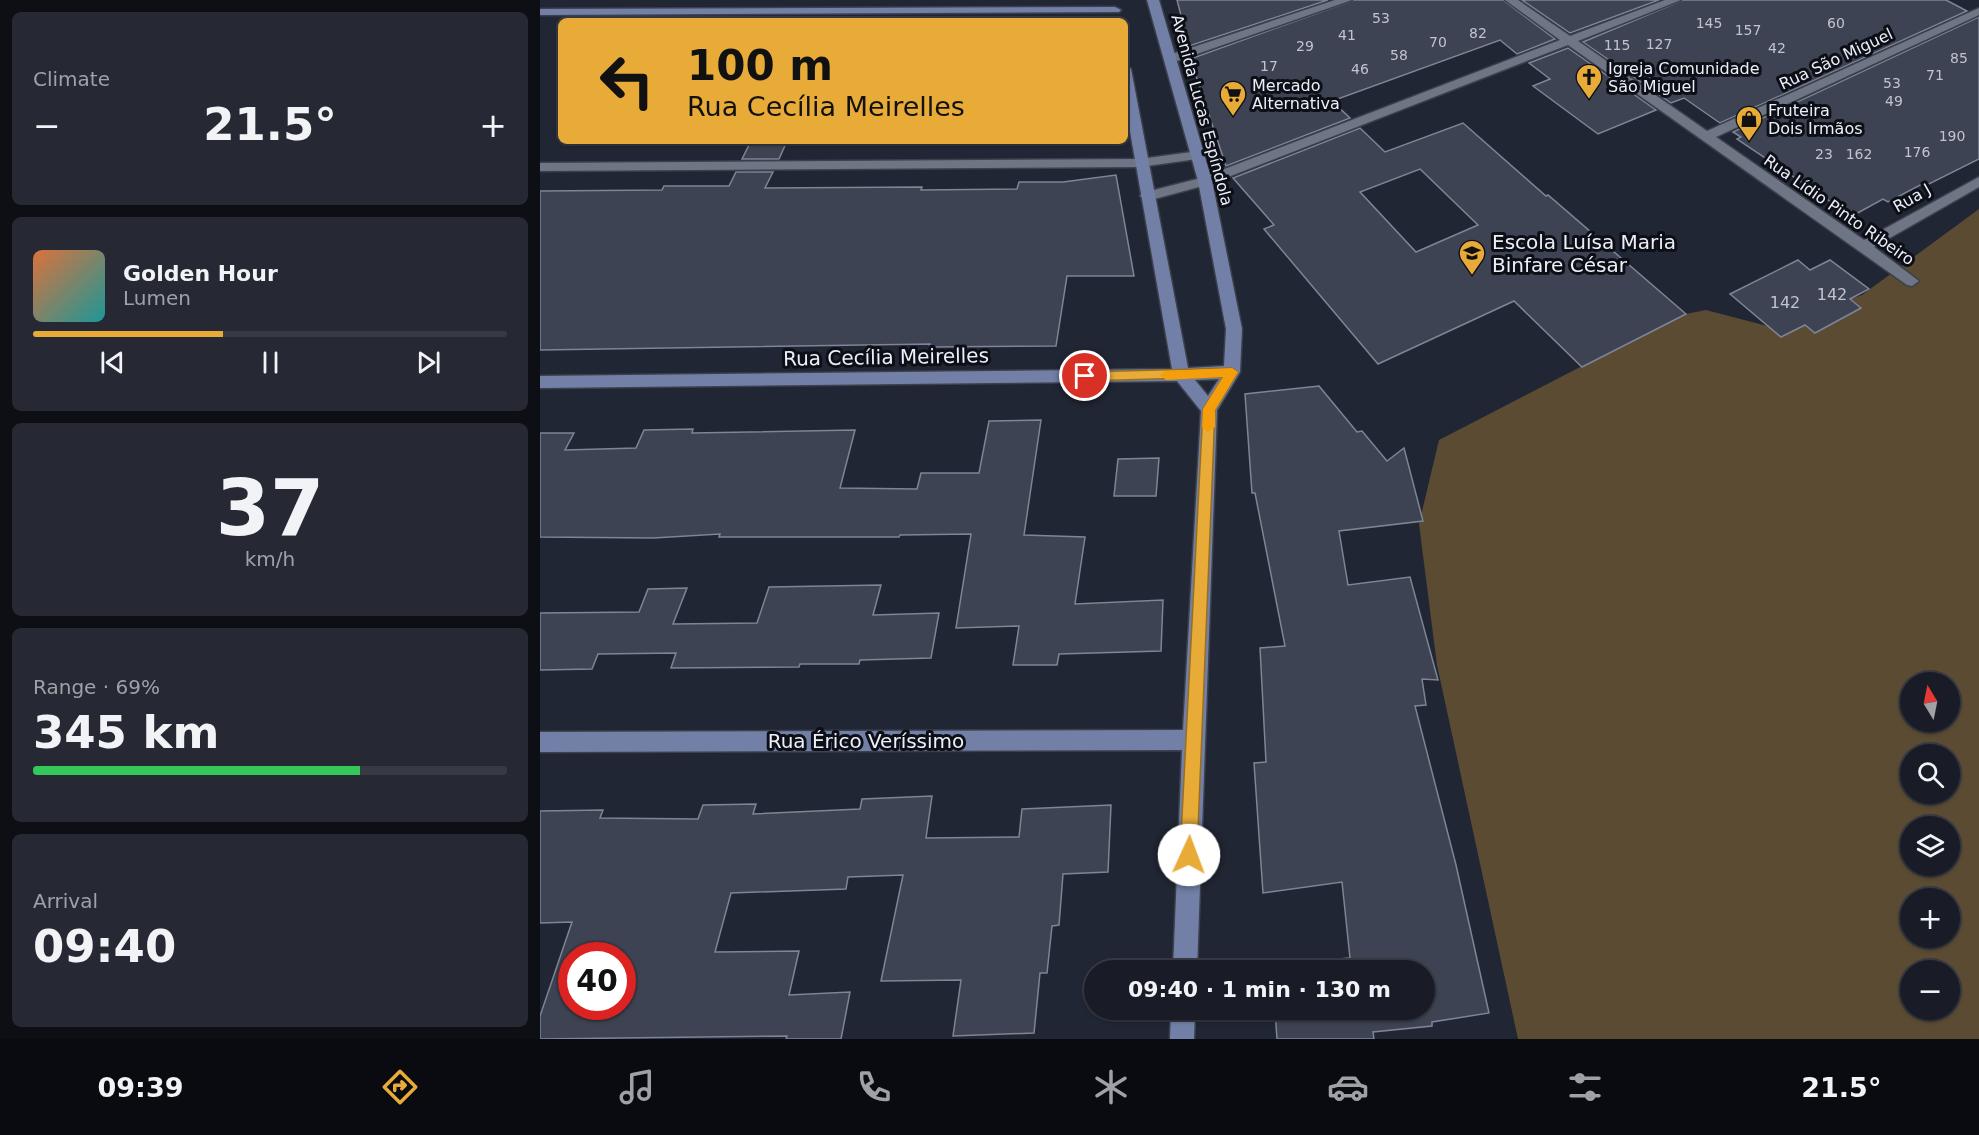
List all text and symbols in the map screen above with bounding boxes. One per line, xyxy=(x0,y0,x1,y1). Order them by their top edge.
house number: 53 xyxy=(1372,10,1390,26)
street label: Avenida Lucas Espíndola xyxy=(1167,12,1237,208)
house number: 145 xyxy=(1696,15,1722,31)
house number: 60 xyxy=(1827,15,1845,31)
house number: 157 xyxy=(1735,22,1761,38)
street label: Rua São Miguel xyxy=(1776,24,1896,94)
house number: 82 xyxy=(1469,25,1487,41)
house number: 41 xyxy=(1338,27,1356,43)
house number: 70 xyxy=(1429,34,1447,50)
house number: 127 xyxy=(1646,36,1672,52)
house number: 115 xyxy=(1604,37,1630,53)
house number: 29 xyxy=(1296,38,1314,54)
house number: 42 xyxy=(1768,40,1786,56)
text: 100 m xyxy=(687,41,833,90)
icon: left xyxy=(588,42,666,120)
house number: 58 xyxy=(1390,47,1408,63)
house number: 85 xyxy=(1950,50,1968,66)
house number: 17 xyxy=(1260,58,1278,74)
place label: Igreja Comunidade São Miguel xyxy=(1608,59,1760,96)
house number: 46 xyxy=(1351,61,1369,77)
church icon: Igreja Comunidade São Miguel xyxy=(1574,62,1604,100)
text: Climate xyxy=(33,67,110,91)
house number: 71 xyxy=(1926,67,1944,83)
house number: 53 xyxy=(1883,75,1901,91)
place label: Mercado Alternativa xyxy=(1252,76,1340,113)
supermarket icon: Mercado Alternativa xyxy=(1218,79,1248,117)
text: Rua Cecília Meirelles xyxy=(687,91,965,122)
house number: 49 xyxy=(1885,93,1903,109)
text: 21.5° xyxy=(203,98,337,151)
place label: Fruteira Dois Irmãos xyxy=(1768,101,1863,138)
shop icon: Fruteira Dois Irmãos xyxy=(1734,104,1764,142)
text: − xyxy=(33,106,61,145)
text: + xyxy=(479,106,507,145)
house number: 190 xyxy=(1939,128,1965,144)
house number: 176 xyxy=(1904,144,1930,160)
house number: 23 xyxy=(1815,146,1833,162)
house number: 162 xyxy=(1846,146,1872,162)
street label: Rua Lídio Pinto Ribeiro xyxy=(1760,151,1918,269)
street label: Rua J xyxy=(1890,180,1934,216)
place label: Escola Luísa Maria Binfare César xyxy=(1492,230,1676,277)
school or university icon: Escola Luísa Maria Binfare César xyxy=(1457,238,1487,276)
text: Golden Hour xyxy=(123,261,278,286)
house number: 142 xyxy=(1817,285,1847,304)
text: Lumen xyxy=(123,286,191,310)
house number: 142 xyxy=(1770,293,1800,312)
street label: Rua Cecília Meirelles xyxy=(783,343,989,371)
icon: previous xyxy=(96,346,129,379)
icon: pause xyxy=(254,346,287,379)
icon: next xyxy=(412,346,445,379)
pin xyxy=(1059,350,1110,401)
icon: arrive xyxy=(1068,359,1101,392)
text: 37 xyxy=(216,463,324,553)
text: km/h xyxy=(245,547,295,571)
north arrow xyxy=(1900,672,1960,732)
map controls xyxy=(1900,672,1960,1020)
text: Range · 69% xyxy=(33,675,160,699)
text: 345 km xyxy=(33,706,219,759)
street label: Rua Érico Veríssimo xyxy=(768,729,964,753)
button: search xyxy=(1900,744,1960,804)
button: layers xyxy=(1900,816,1960,876)
position arrow xyxy=(1157,823,1221,887)
button: + xyxy=(1900,888,1960,948)
text: Arrival xyxy=(33,889,98,913)
text: 09:40 xyxy=(33,920,176,973)
speed limit sign: 40 xyxy=(558,942,636,1020)
button: − xyxy=(1900,960,1960,1020)
text: 09:40 · 1 min · 130 m xyxy=(1128,977,1391,1002)
icon: directions xyxy=(379,1066,421,1108)
icon: music xyxy=(616,1066,658,1108)
icon: phone xyxy=(853,1066,895,1108)
icon: climate xyxy=(1090,1066,1132,1108)
icon: car xyxy=(1327,1066,1369,1108)
icon: filters xyxy=(1564,1066,1606,1108)
text: 09:39 xyxy=(98,1072,184,1103)
text: 21.5° xyxy=(1801,1072,1881,1103)

